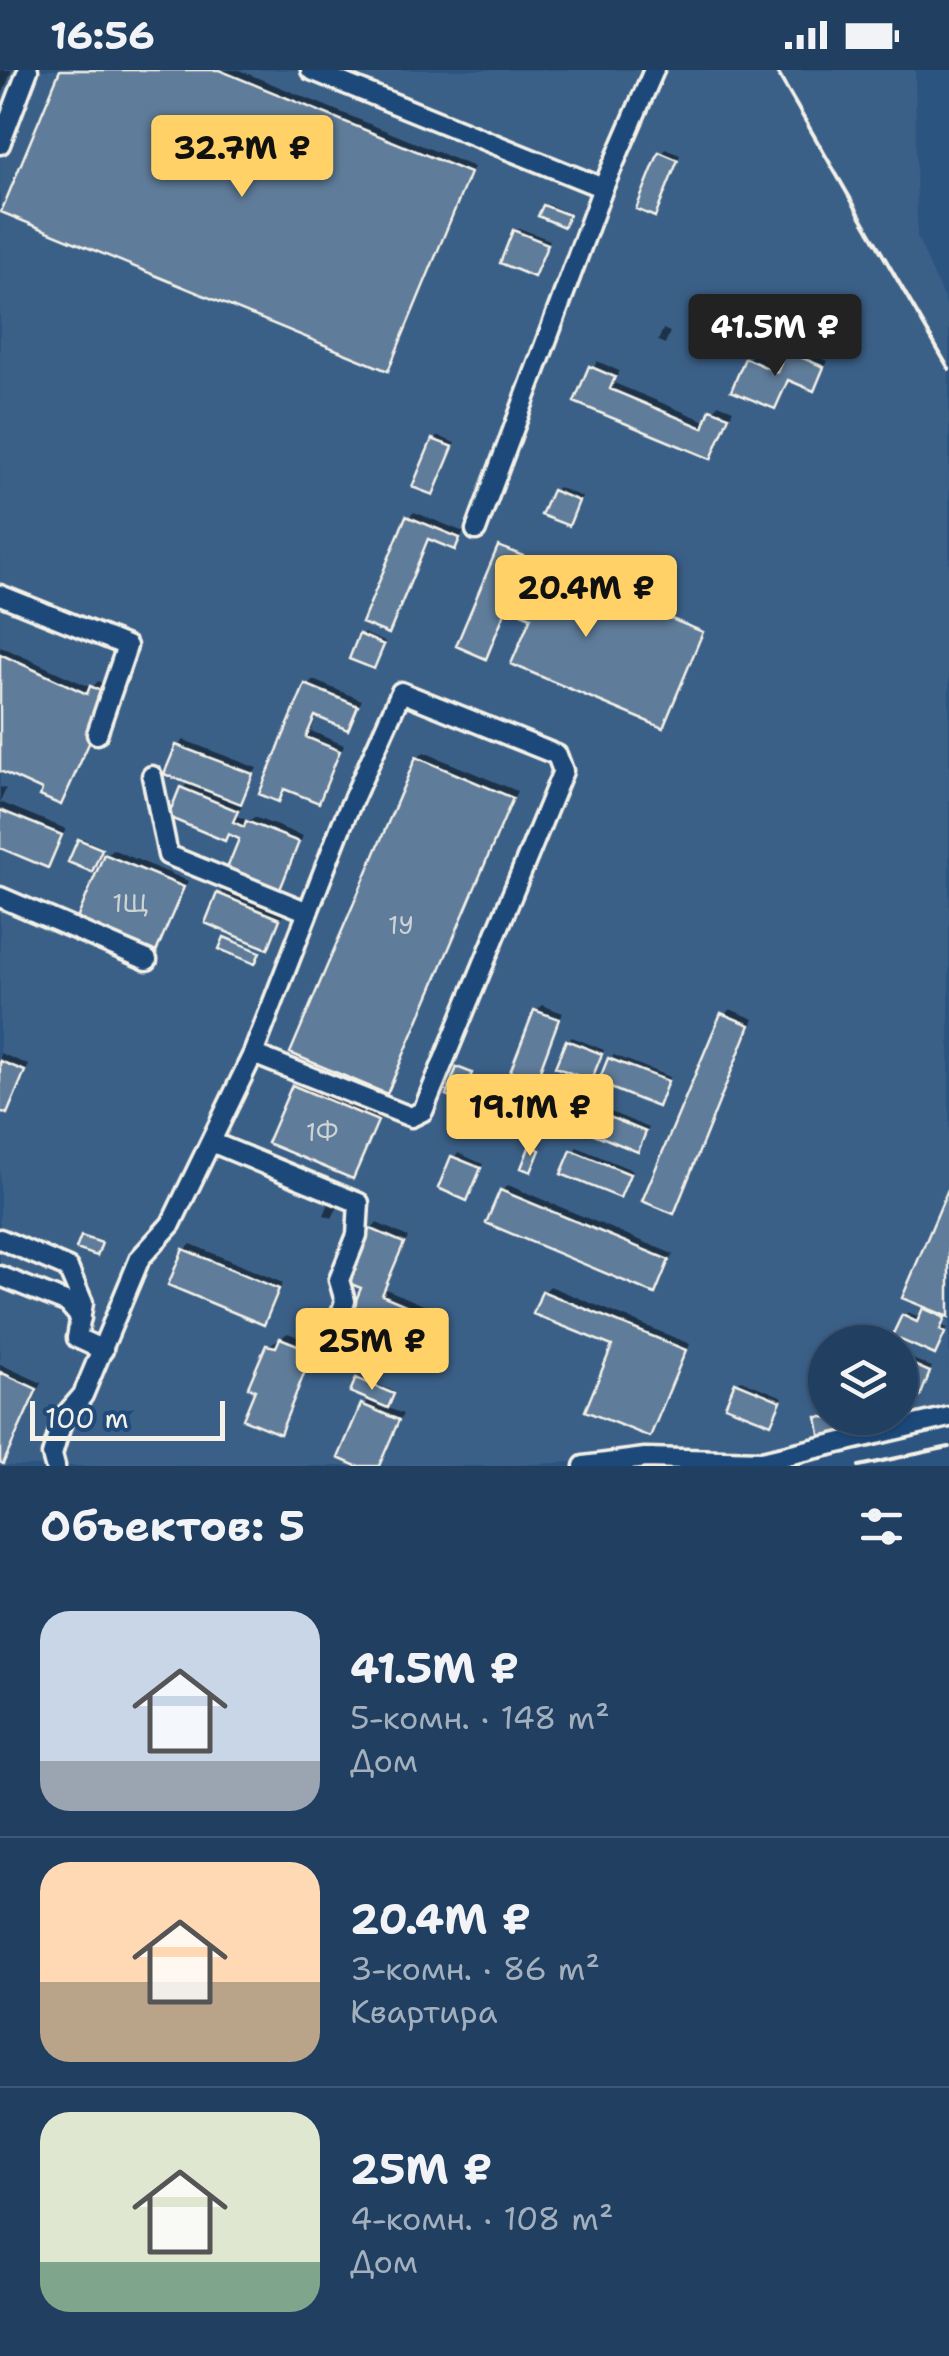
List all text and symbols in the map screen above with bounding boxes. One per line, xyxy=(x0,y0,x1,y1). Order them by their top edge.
text: 16:56 xyxy=(50,10,155,61)
pin: 32.7M ₽ xyxy=(150,115,334,200)
text: 32.7M ₽ xyxy=(173,126,311,169)
pin: 41.5M ₽ xyxy=(683,294,867,379)
text: 41.5M ₽ xyxy=(711,305,839,348)
pin: 20.4M ₽ xyxy=(494,555,678,640)
text: 20.4M ₽ xyxy=(517,566,655,609)
house number: 1Щ xyxy=(112,886,148,920)
house number: 1У xyxy=(388,908,414,942)
pin: 19.1M ₽ xyxy=(438,1074,622,1159)
text: 19.1M ₽ xyxy=(468,1085,592,1128)
house number: 1Ф xyxy=(306,1115,338,1149)
pin: 25M ₽ xyxy=(302,1308,442,1393)
text: 25M ₽ xyxy=(318,1319,426,1362)
map controls xyxy=(808,1325,918,1435)
button: layers xyxy=(808,1325,918,1435)
scale bar xyxy=(30,1396,225,1440)
text: 100 m xyxy=(45,1399,129,1437)
text: Объектов: 5 xyxy=(40,1498,305,1554)
icon: filters xyxy=(854,1499,909,1554)
text: 41.5M ₽ xyxy=(350,1640,519,1696)
icon: home xyxy=(120,1651,240,1771)
text: 5-комн. · 148 m² xyxy=(350,1696,610,1739)
text: Дом xyxy=(350,1739,418,1782)
text: 20.4M ₽ xyxy=(350,1891,531,1947)
icon: home xyxy=(120,1902,240,2022)
text: 3-комн. · 86 m² xyxy=(350,1947,600,1990)
text: Квартира xyxy=(350,1990,498,2033)
text: 25M ₽ xyxy=(350,2141,492,2197)
icon: home xyxy=(120,2152,240,2272)
text: 4-комн. · 108 m² xyxy=(350,2197,614,2240)
text: Дом xyxy=(350,2240,418,2283)

